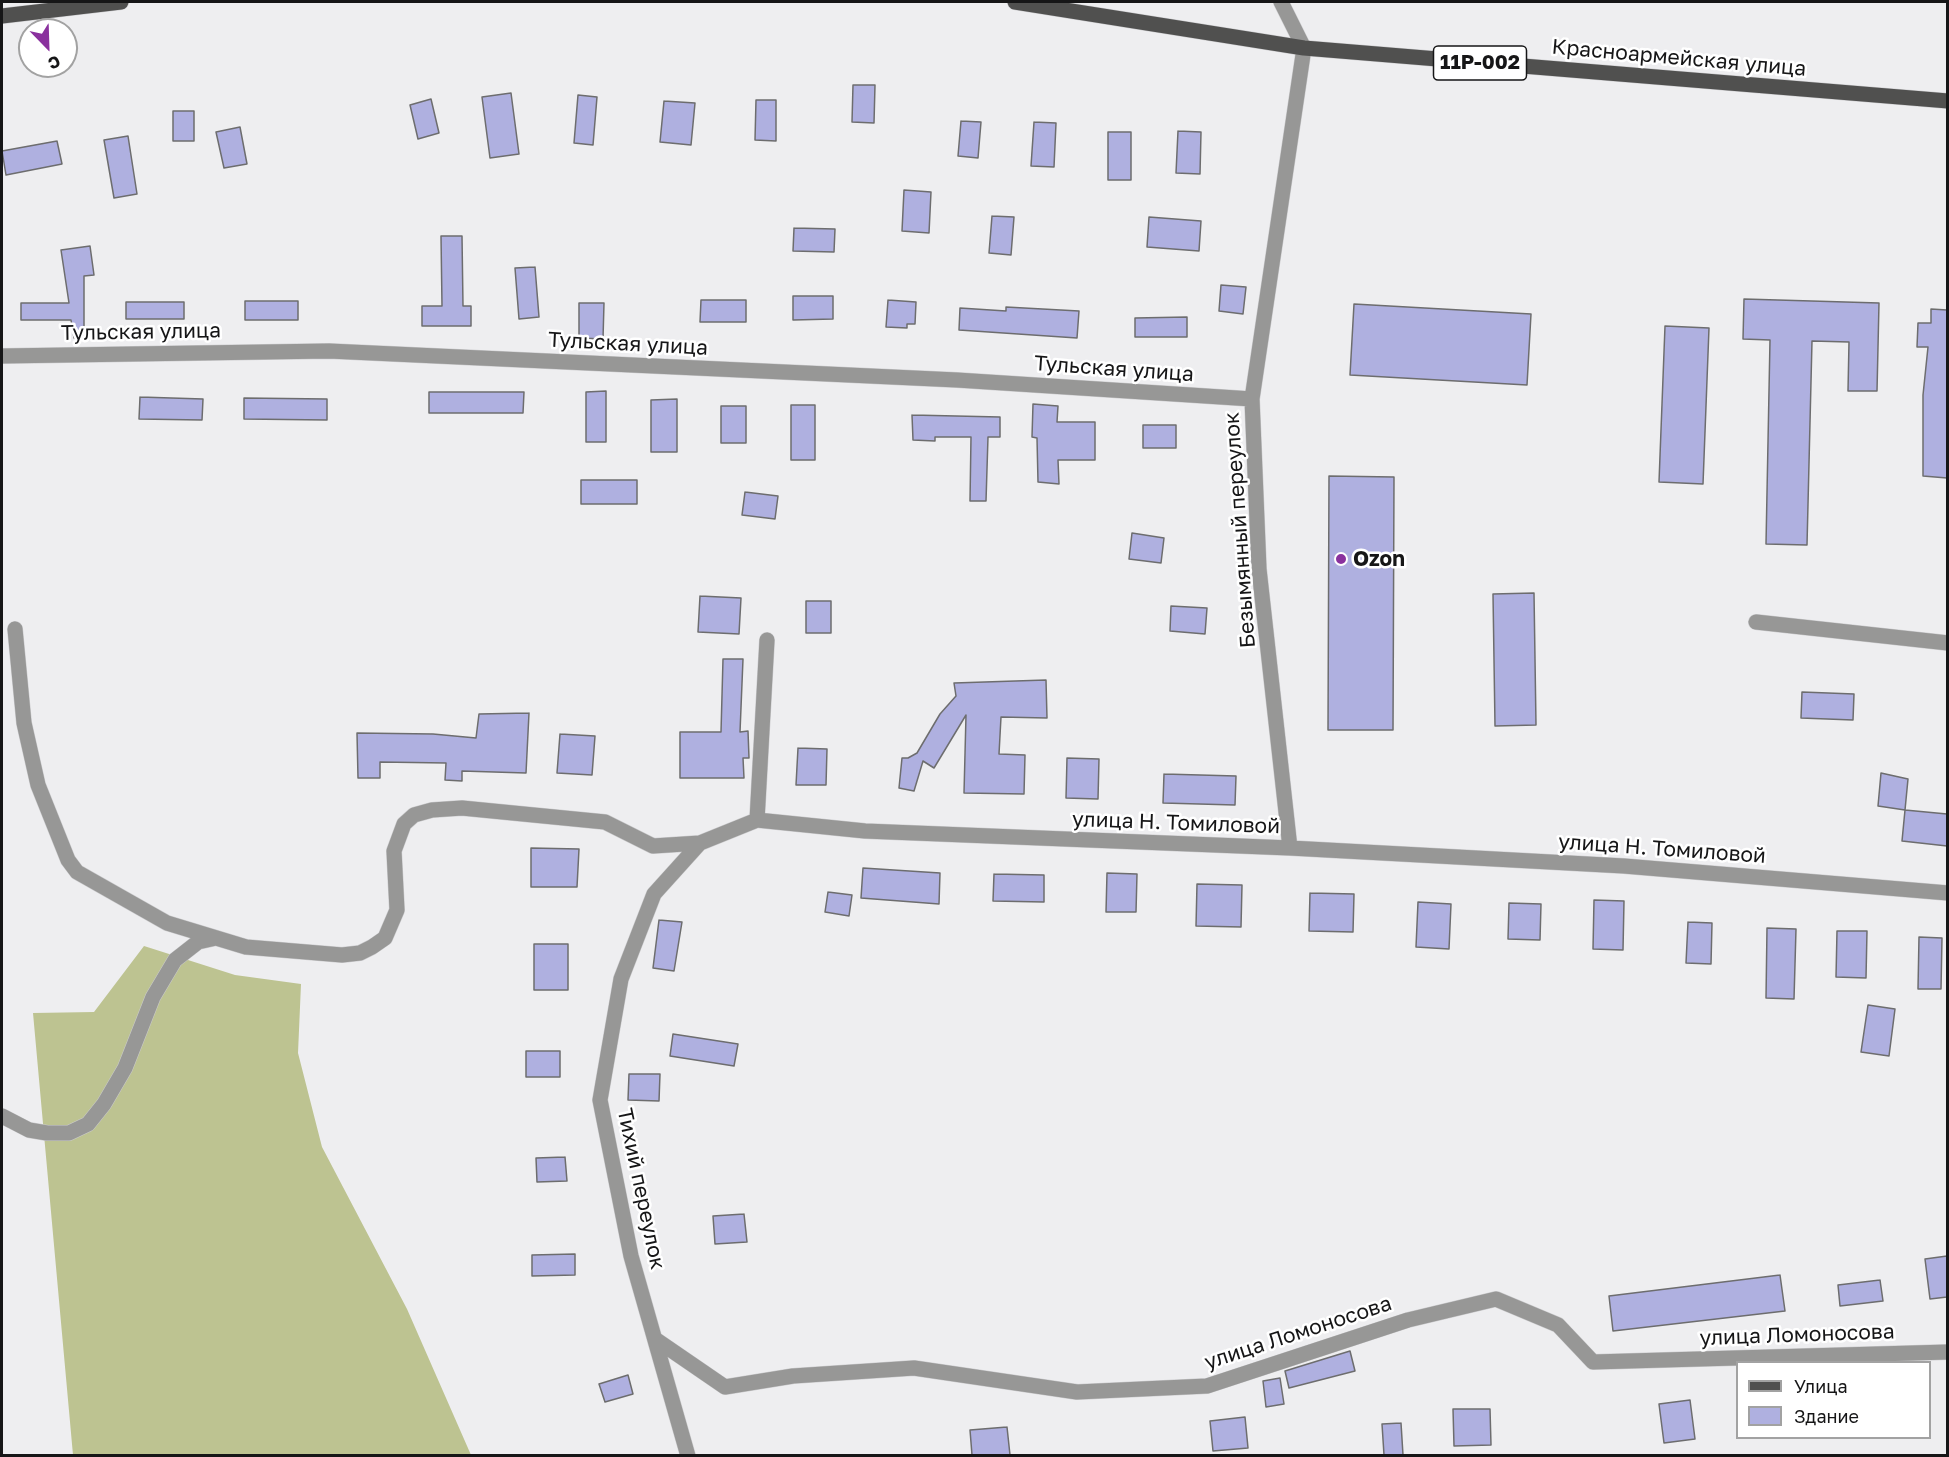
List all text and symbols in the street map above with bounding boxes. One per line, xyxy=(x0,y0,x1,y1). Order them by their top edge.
north arrow xyxy=(18,18,78,78)
street label: Красноармейская улица xyxy=(1551,34,1807,82)
road number: 11Р-002 xyxy=(1434,46,1526,80)
text: С xyxy=(45,51,63,74)
street label: Тульская улица xyxy=(61,318,221,346)
street label: Тульская улица xyxy=(547,327,709,361)
street label: Тульская улица xyxy=(1033,351,1195,387)
street label: Безымянный переулок xyxy=(1219,411,1261,649)
place label: Ozon xyxy=(1353,546,1405,572)
marker: Ozon xyxy=(1334,552,1348,566)
street label: улица Н. Томиловой xyxy=(1072,807,1280,839)
street label: улица Н. Томиловой xyxy=(1557,829,1767,869)
street label: Тихий переулок xyxy=(612,1106,670,1272)
street label: улица Ломоносова xyxy=(1201,1291,1395,1375)
street label: улица Ломоносова xyxy=(1699,1319,1895,1351)
legend xyxy=(1736,1361,1931,1439)
text: Улица xyxy=(1794,1375,1848,1397)
text: Здание xyxy=(1794,1405,1859,1427)

